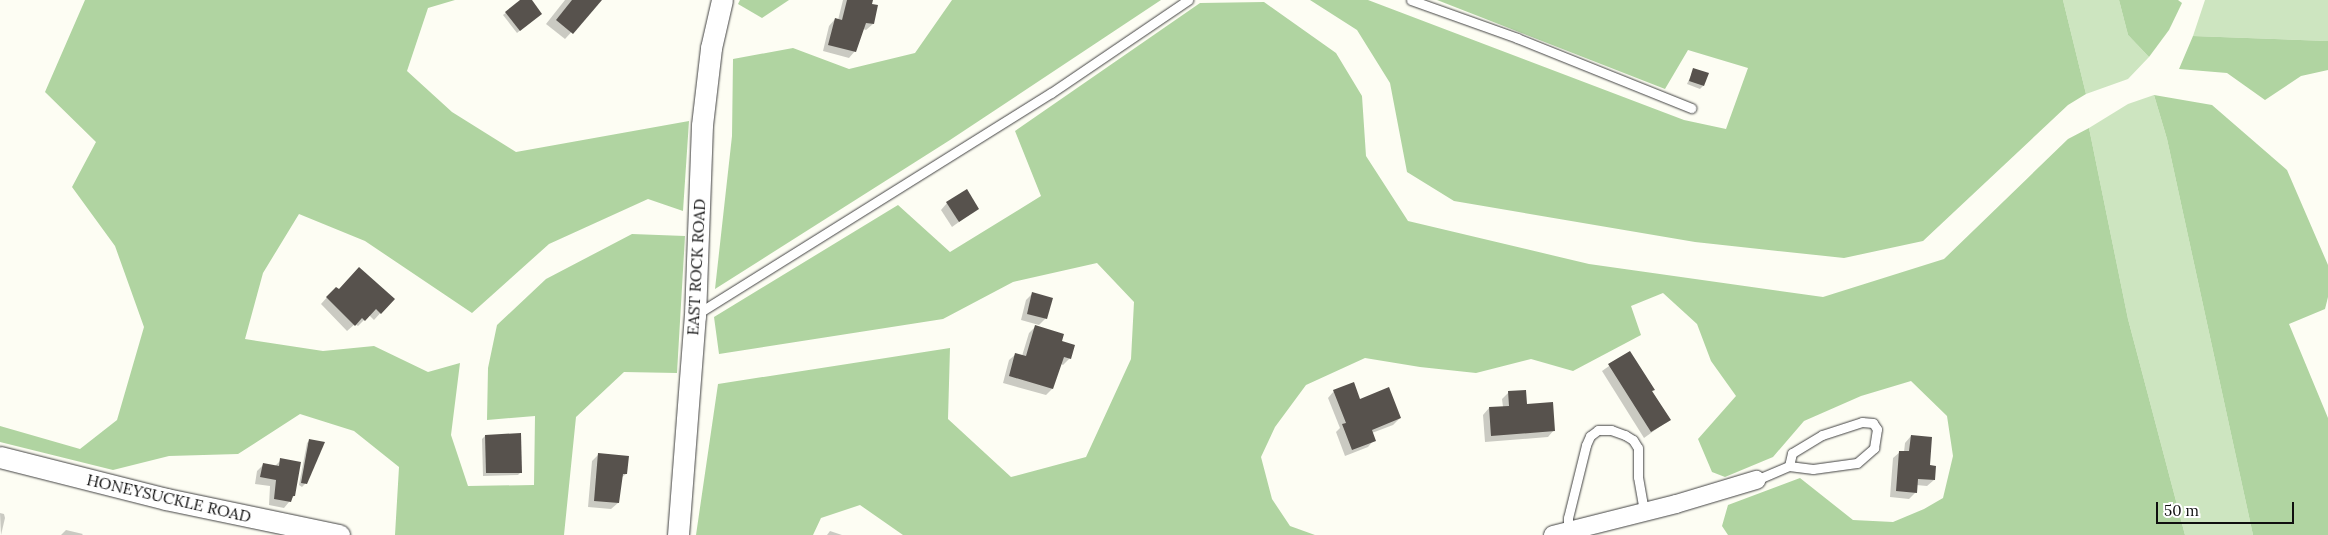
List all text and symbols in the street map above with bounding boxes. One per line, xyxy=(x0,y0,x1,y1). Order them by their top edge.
street label: EAST ROCK ROAD xyxy=(683,198,709,336)
street label: HONEYSUCKLE ROAD xyxy=(85,470,253,526)
scale bar xyxy=(2158,492,2296,524)
text: 50 m xyxy=(2164,501,2199,520)

